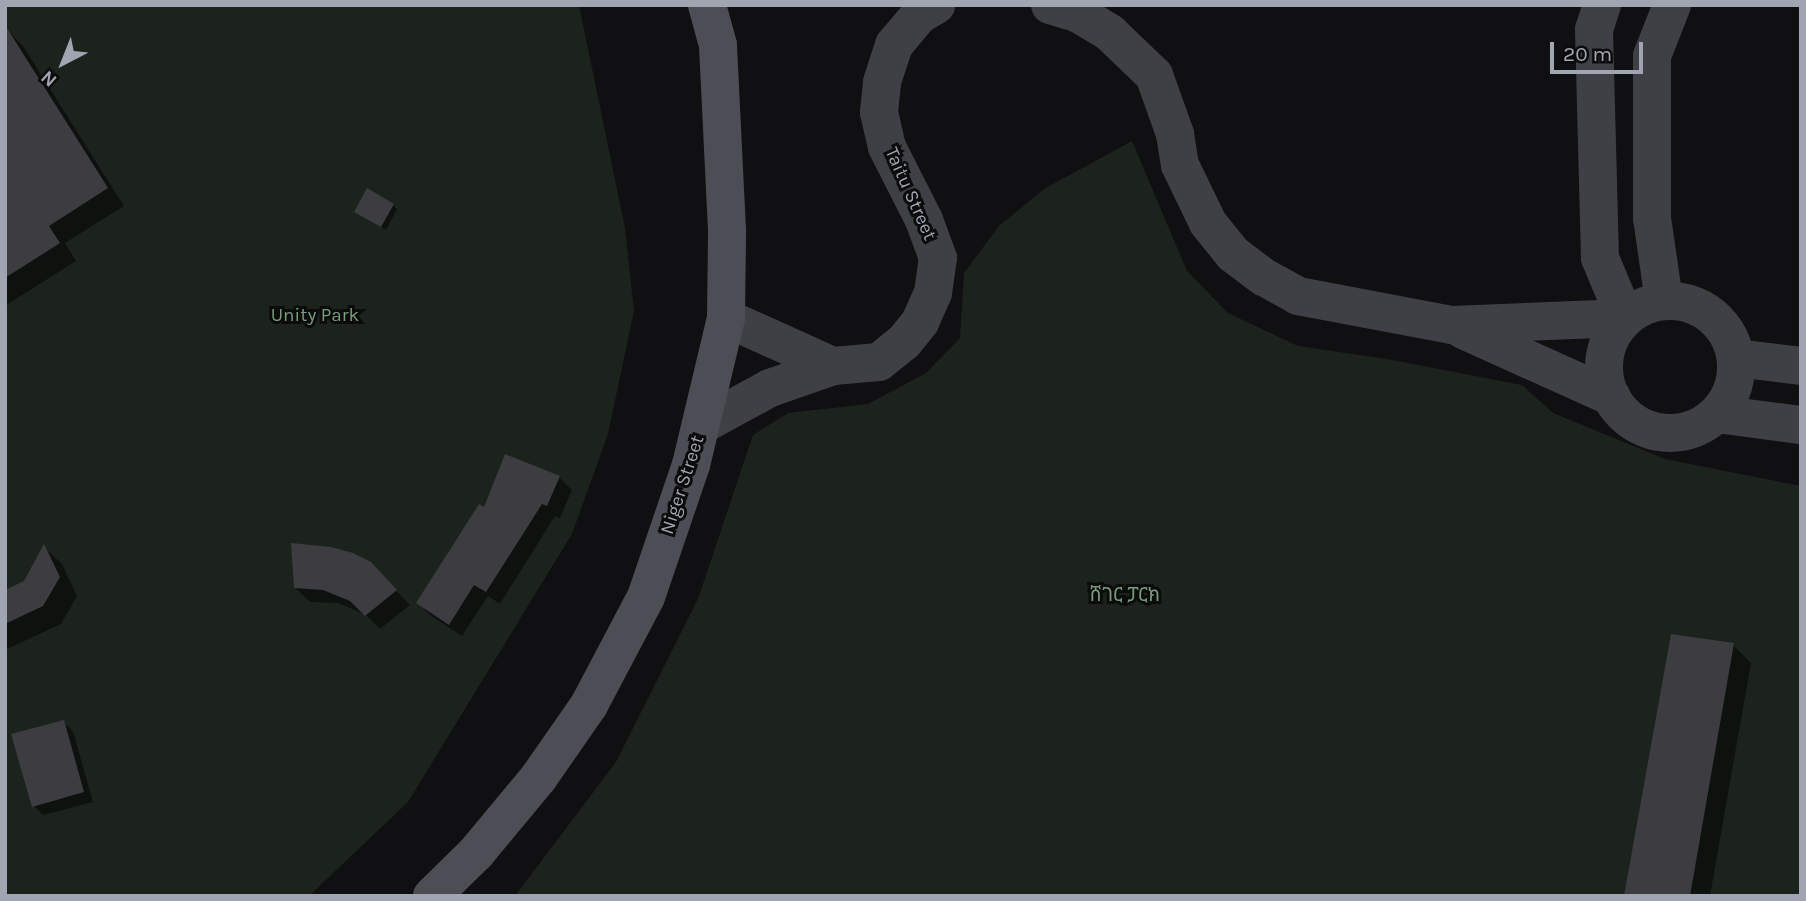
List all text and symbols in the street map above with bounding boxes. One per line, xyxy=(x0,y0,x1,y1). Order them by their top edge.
north arrow xyxy=(28,28,98,98)
scale bar xyxy=(1554,28,1647,72)
text: 20 m xyxy=(1563,42,1612,66)
text: N xyxy=(37,66,61,91)
street label: Taitu Street xyxy=(879,144,941,244)
park label: Unity Park xyxy=(271,305,359,327)
street label: Niger Street xyxy=(656,433,710,537)
park label: ሸገር ፓርክ xyxy=(1090,585,1160,607)

